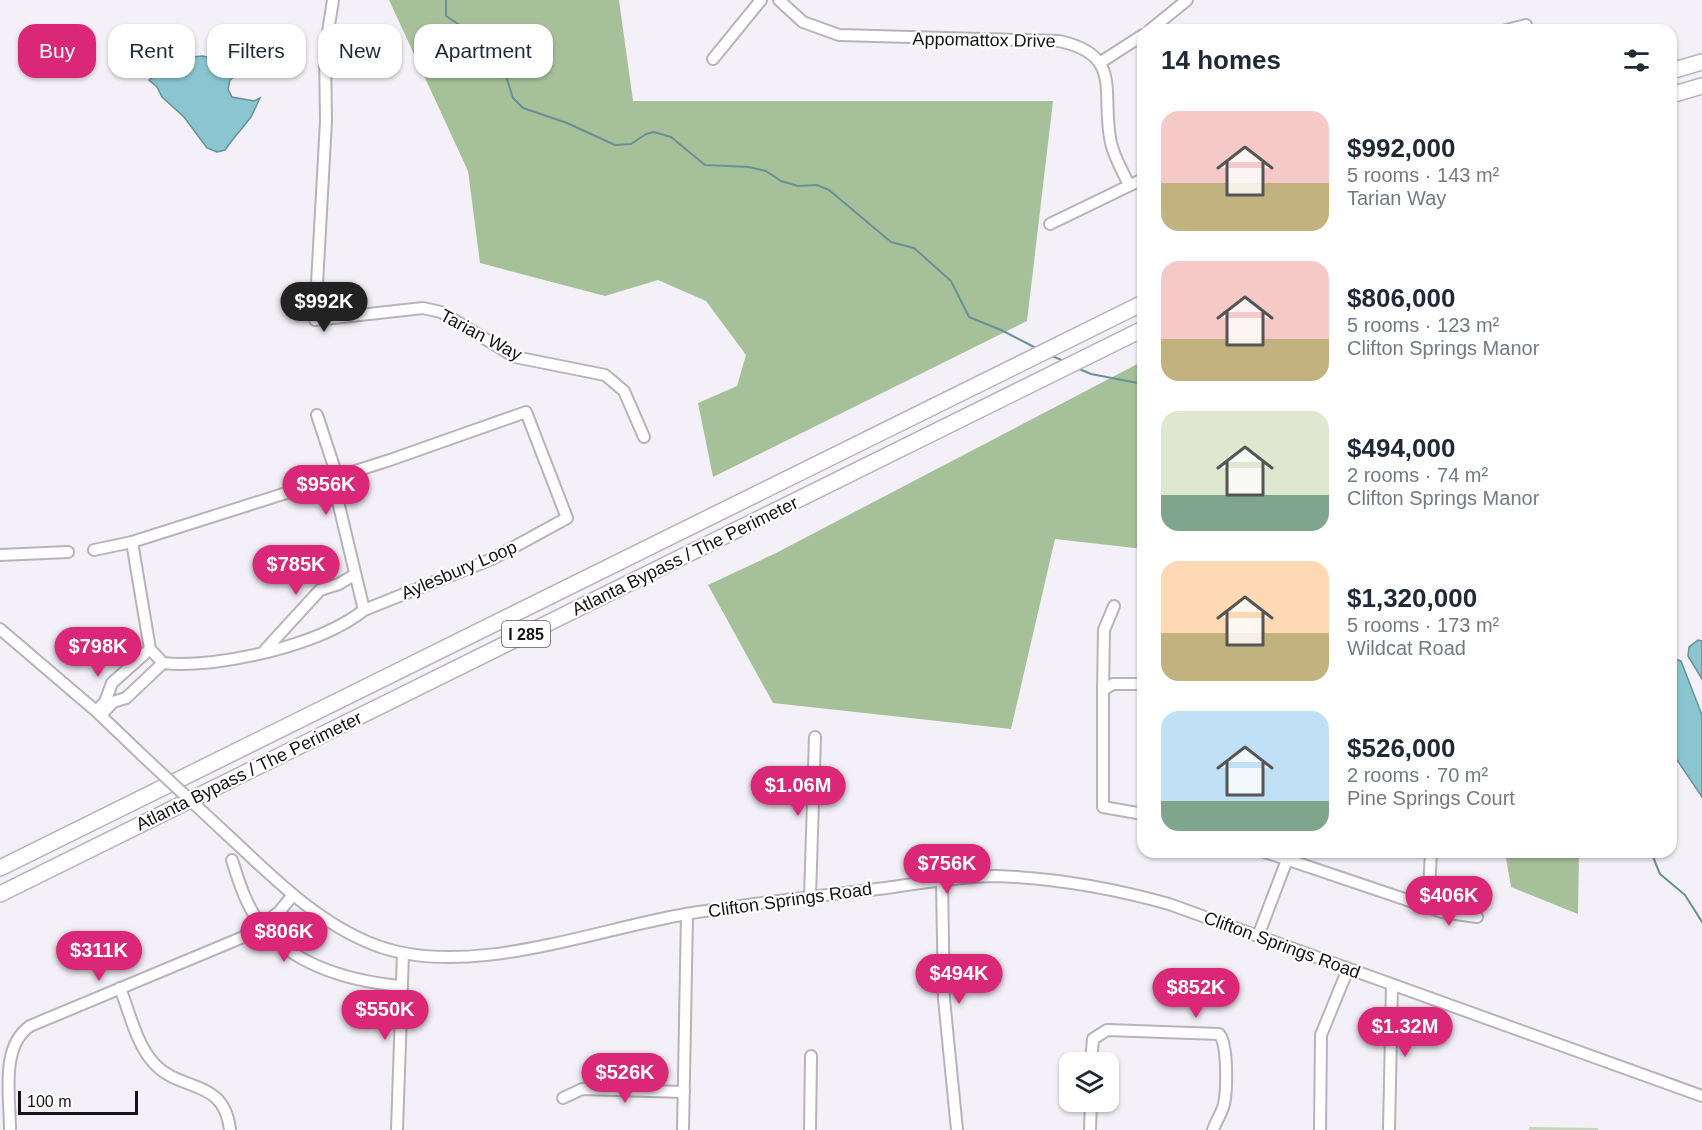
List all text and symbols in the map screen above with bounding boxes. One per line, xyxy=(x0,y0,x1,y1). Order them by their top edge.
chip: Buy xyxy=(18,24,96,78)
chip: Rent xyxy=(108,24,195,78)
chip: Filters xyxy=(207,24,306,78)
chip: New xyxy=(318,24,402,78)
chip: Apartment xyxy=(414,24,553,78)
street label: Appomattox Drive xyxy=(912,29,1056,51)
icon: filters xyxy=(1620,44,1653,77)
text: 14 homes xyxy=(1161,45,1281,75)
text: $992,000 xyxy=(1347,133,1455,163)
icon: home xyxy=(1209,135,1281,207)
text: 5 rooms · 143 m² xyxy=(1347,164,1499,186)
text: Tarian Way xyxy=(1347,187,1446,209)
pin: $992K xyxy=(282,282,366,333)
text: $806,000 xyxy=(1347,283,1455,313)
icon: home xyxy=(1209,285,1281,357)
text: $992K xyxy=(295,290,353,312)
street label: Tarian Way xyxy=(437,305,525,365)
text: 5 rooms · 123 m² xyxy=(1347,314,1499,336)
text: Clifton Springs Manor xyxy=(1347,337,1539,359)
text: $494,000 xyxy=(1347,433,1455,463)
icon: home xyxy=(1209,435,1281,507)
text: 2 rooms · 74 m² xyxy=(1347,464,1488,486)
pin: $956K xyxy=(284,465,368,516)
text: $956K xyxy=(297,473,355,495)
text: Clifton Springs Manor xyxy=(1347,487,1539,509)
street label: Atlanta Bypass / The Perimeter xyxy=(569,492,801,620)
street label: Aylesbury Loop xyxy=(398,537,520,603)
pin: $785K xyxy=(254,545,338,596)
text: $785K xyxy=(267,553,325,575)
text: $1,320,000 xyxy=(1347,583,1477,613)
icon: home xyxy=(1209,585,1281,657)
text: 5 rooms · 173 m² xyxy=(1347,614,1499,636)
road number: I 285 xyxy=(502,621,550,647)
pin: $798K xyxy=(56,627,140,678)
text: $798K xyxy=(69,635,127,657)
text: Wildcat Road xyxy=(1347,637,1466,659)
street label: Atlanta Bypass / The Perimeter xyxy=(133,707,365,835)
text: $526,000 xyxy=(1347,733,1455,763)
icon: home xyxy=(1209,735,1281,807)
text: 2 rooms · 70 m² xyxy=(1347,764,1488,786)
pin: $1.06M xyxy=(749,766,847,817)
text: $1.06M xyxy=(765,774,831,796)
text: Pine Springs Court xyxy=(1347,787,1515,809)
pin: $756K xyxy=(905,844,989,895)
text: $756K xyxy=(918,852,976,874)
pin: $406K xyxy=(1407,876,1491,927)
street label: Clifton Springs Road xyxy=(707,879,873,921)
text: $406K xyxy=(1420,884,1478,906)
street label: Clifton Springs Road xyxy=(1201,907,1363,983)
pin: $806K xyxy=(242,912,326,963)
text: $806K xyxy=(255,920,313,942)
pin: $311K xyxy=(57,931,141,982)
text: $311K xyxy=(70,939,128,961)
pin: $494K xyxy=(917,954,1001,1005)
text: $494K xyxy=(930,962,988,984)
pin: $852K xyxy=(1154,968,1238,1019)
text: $852K xyxy=(1167,976,1225,998)
pin: $550K xyxy=(343,990,427,1041)
text: $550K xyxy=(356,998,414,1020)
pin: $1.32M xyxy=(1356,1007,1454,1058)
text: $1.32M xyxy=(1372,1015,1438,1037)
map controls xyxy=(1059,1052,1119,1112)
button: layers xyxy=(1059,1052,1119,1112)
pin: $526K xyxy=(583,1053,667,1104)
text: $526K xyxy=(596,1061,654,1083)
scale bar xyxy=(18,1088,138,1116)
text: 100 m xyxy=(27,1093,71,1110)

